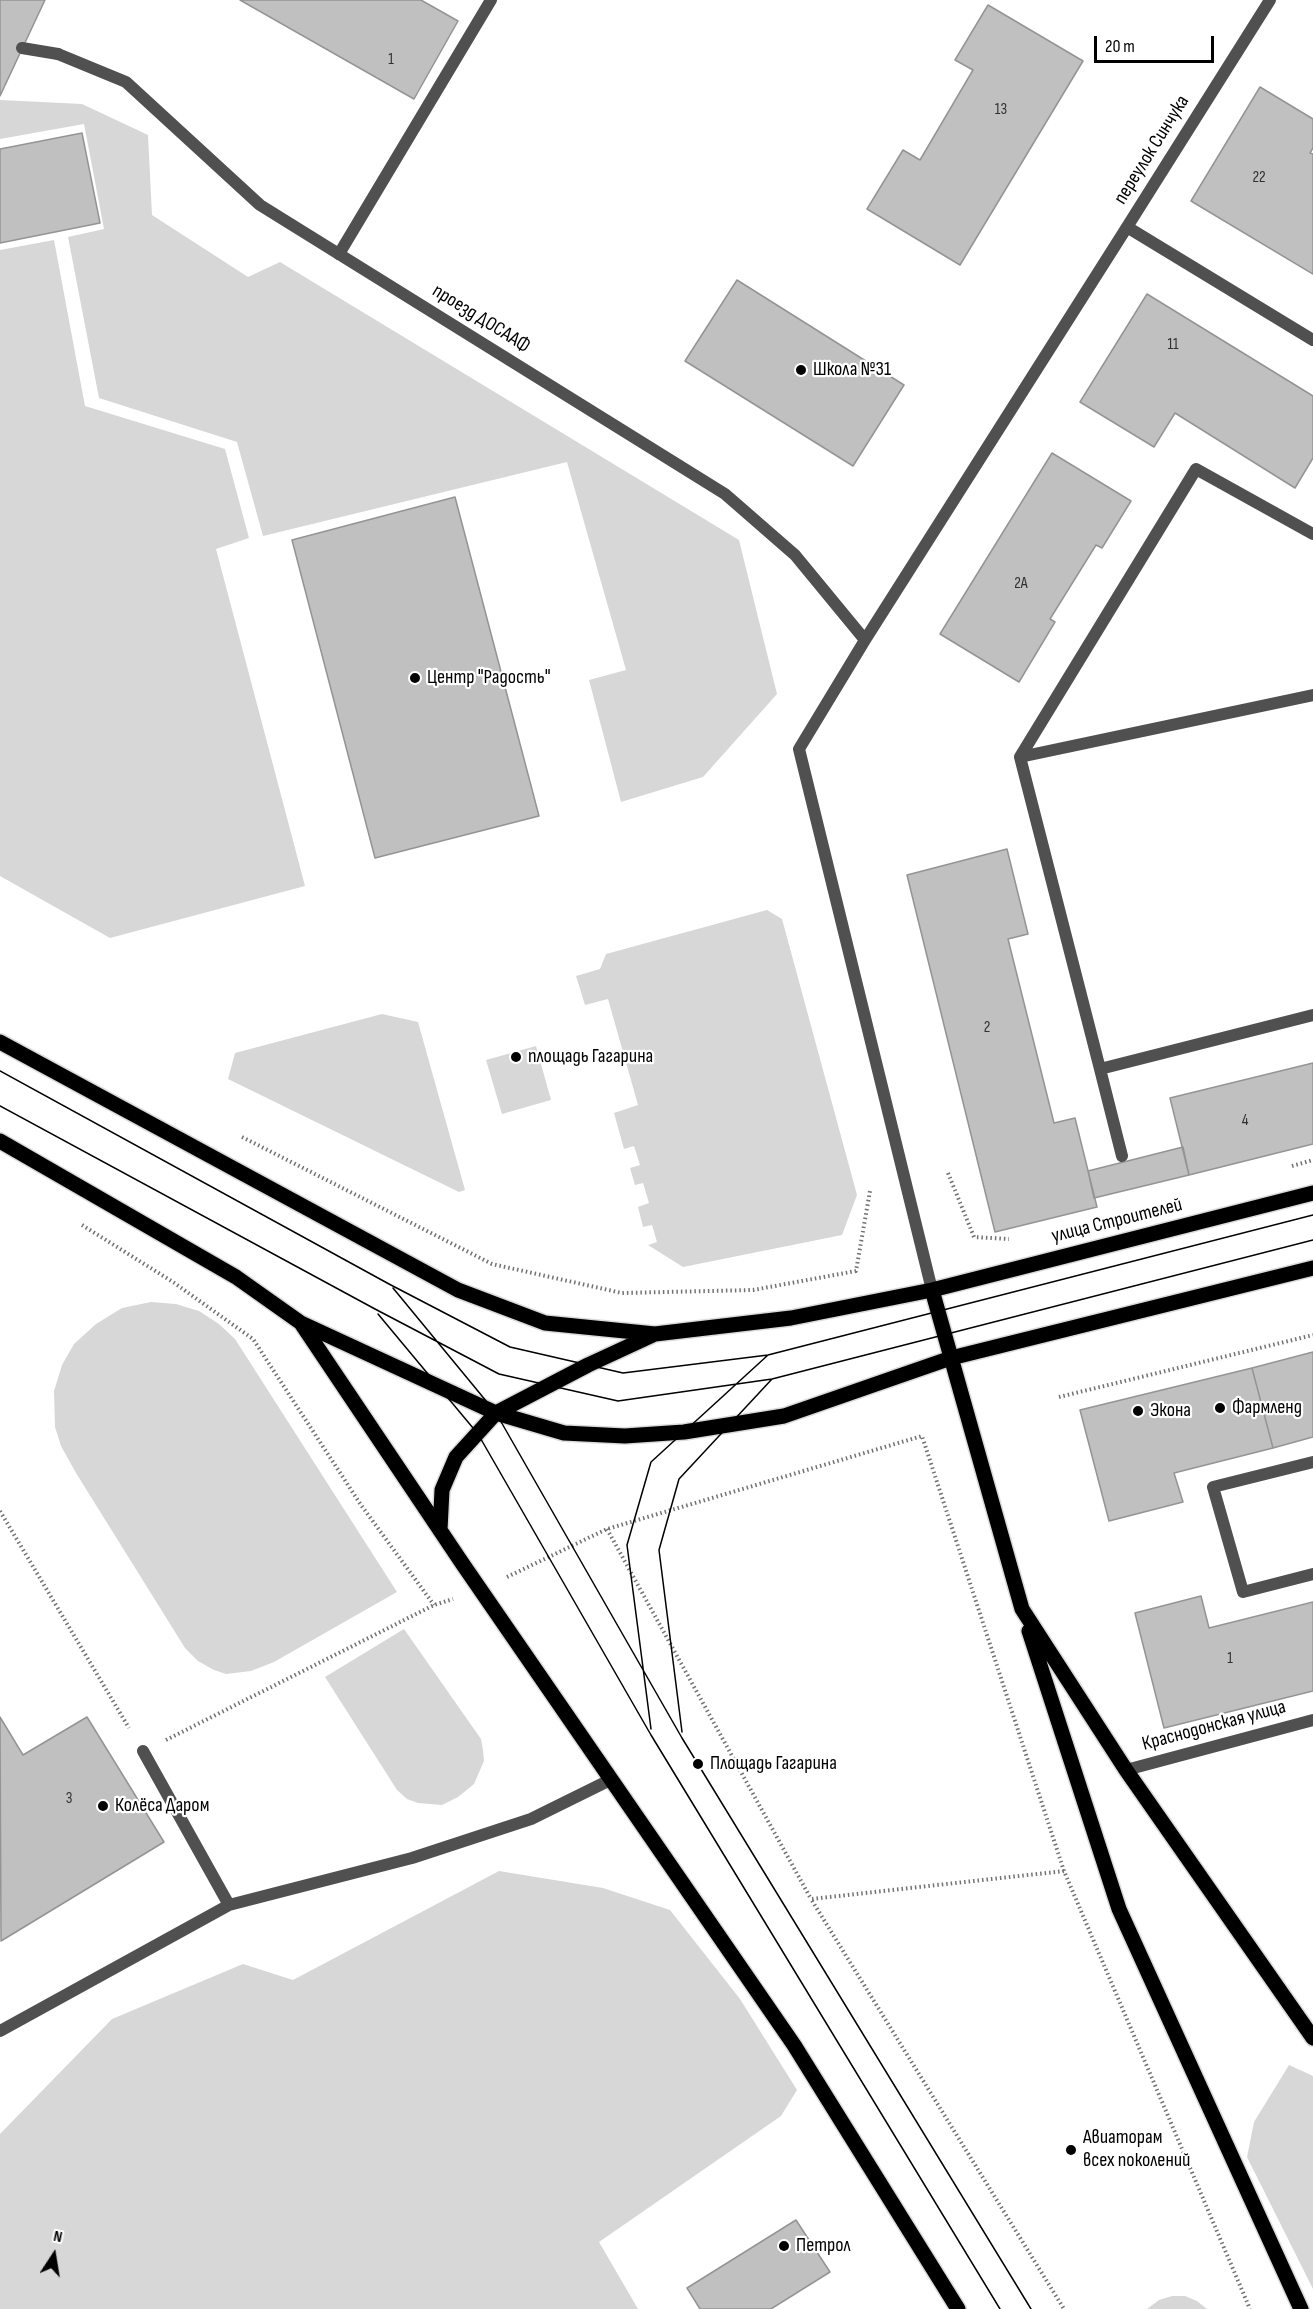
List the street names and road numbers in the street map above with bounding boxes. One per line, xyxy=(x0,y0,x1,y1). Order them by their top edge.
street label: переулок Синчука xyxy=(1109,91,1195,209)
street label: проезд ДОСААФ xyxy=(428,279,534,359)
street label: улица Строителей xyxy=(1049,1193,1185,1249)
street label: Краснодонская улица xyxy=(1140,1695,1288,1757)

